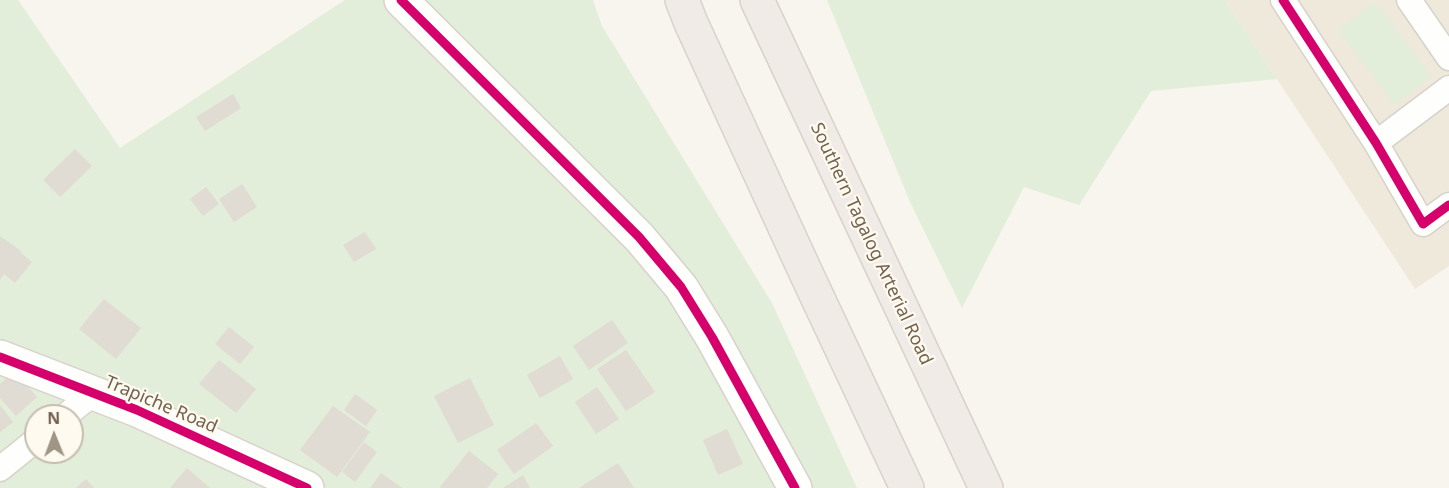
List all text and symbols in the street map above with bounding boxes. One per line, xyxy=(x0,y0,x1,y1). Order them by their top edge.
street label: Southern Tagalog Arterial Road xyxy=(805,120,937,368)
street label: Trapiche Road xyxy=(102,372,220,438)
north arrow xyxy=(24,404,84,464)
text: N xyxy=(47,407,60,429)

